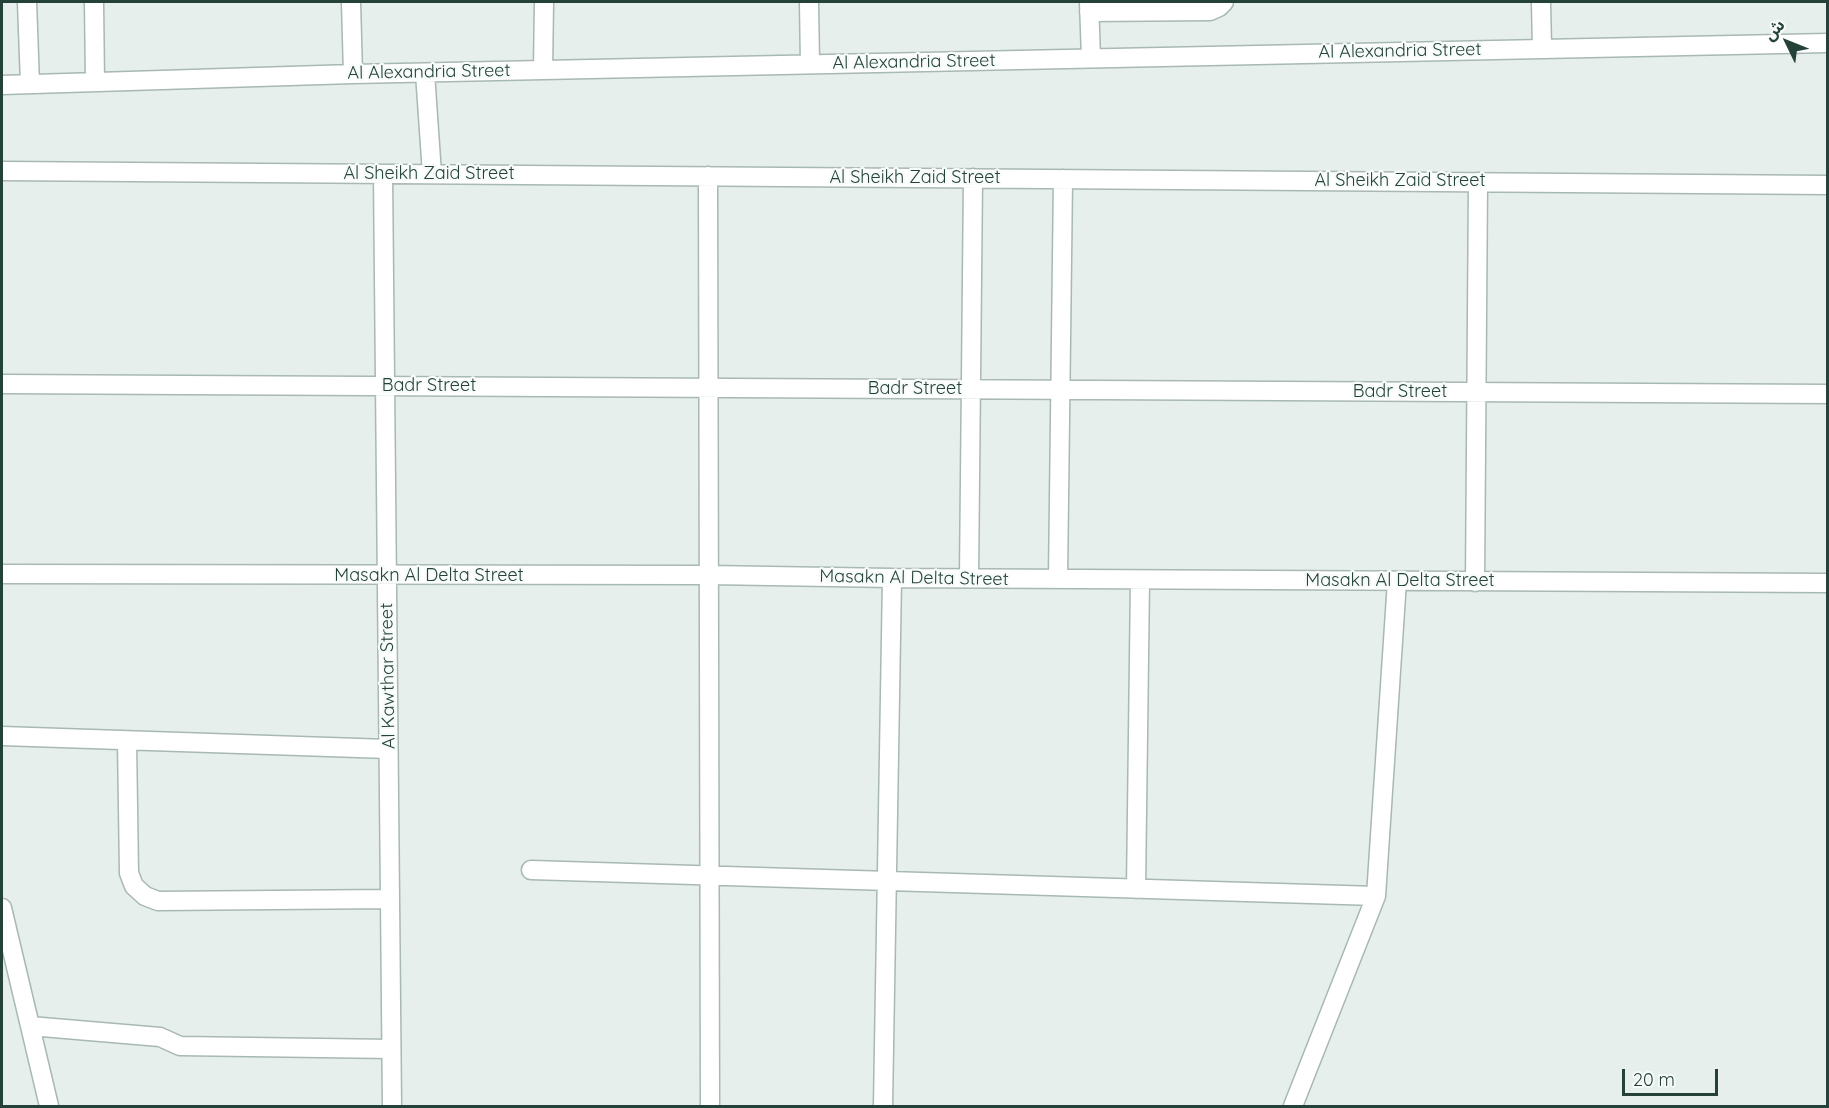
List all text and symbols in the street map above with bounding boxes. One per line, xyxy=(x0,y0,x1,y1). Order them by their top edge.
north arrow xyxy=(1757,12,1817,72)
text: ش xyxy=(1759,15,1789,45)
street label: Al Alexandria Street xyxy=(1318,39,1482,63)
street label: Al Alexandria Street xyxy=(832,50,996,74)
street label: Al Alexandria Street xyxy=(347,60,511,84)
street label: Al Sheikh Zaid Street xyxy=(343,163,515,185)
street label: Al Sheikh Zaid Street xyxy=(829,167,1001,189)
street label: Al Sheikh Zaid Street xyxy=(1314,170,1486,192)
street label: Badr Street xyxy=(382,375,476,397)
street label: Badr Street xyxy=(868,378,962,400)
street label: Badr Street xyxy=(1353,381,1447,403)
street label: Masakn Al Delta Street xyxy=(334,565,524,587)
street label: Masakn Al Delta Street xyxy=(819,566,1009,590)
street label: Masakn Al Delta Street xyxy=(1305,570,1495,592)
street label: Al Kawthar Street xyxy=(376,603,400,749)
scale bar xyxy=(1625,1057,1721,1095)
text: 20 m xyxy=(1633,1068,1675,1091)

